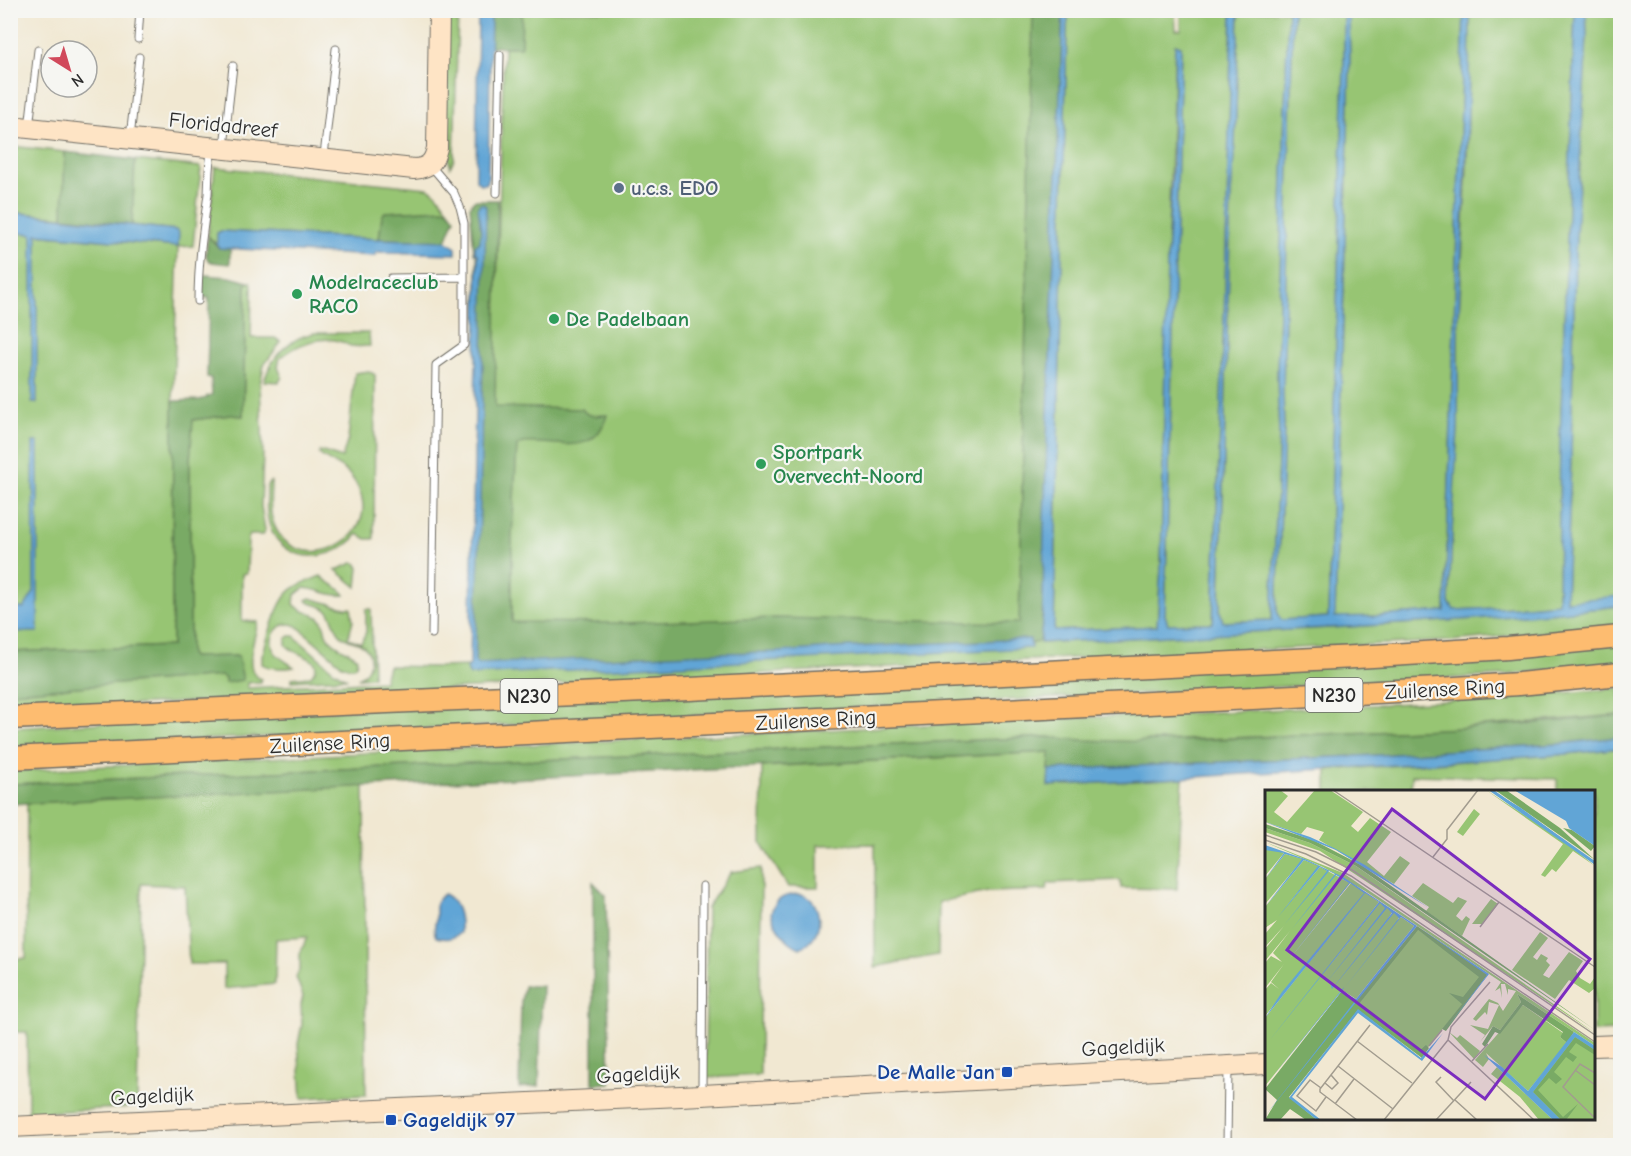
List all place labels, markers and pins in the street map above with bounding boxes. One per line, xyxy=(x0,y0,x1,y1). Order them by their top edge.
place label: u.c.s. EDO xyxy=(631,176,719,200)
marker: u.c.s. EDO xyxy=(612,181,626,195)
place label: Modelraceclub RACO xyxy=(309,270,438,318)
marker: Modelraceclub RACO xyxy=(290,287,304,301)
place label: De Padelbaan xyxy=(566,307,689,331)
marker: De Padelbaan xyxy=(547,312,561,326)
place label: Sportpark Overvecht-Noord xyxy=(773,440,923,488)
marker: Sportpark Overvecht-Noord xyxy=(754,457,768,471)
place label: De Malle Jan xyxy=(877,1060,995,1084)
marker: De Malle Jan xyxy=(1000,1065,1014,1079)
place label: Gageldijk 97 xyxy=(403,1108,516,1132)
marker: Gageldijk 97 xyxy=(384,1113,398,1127)

